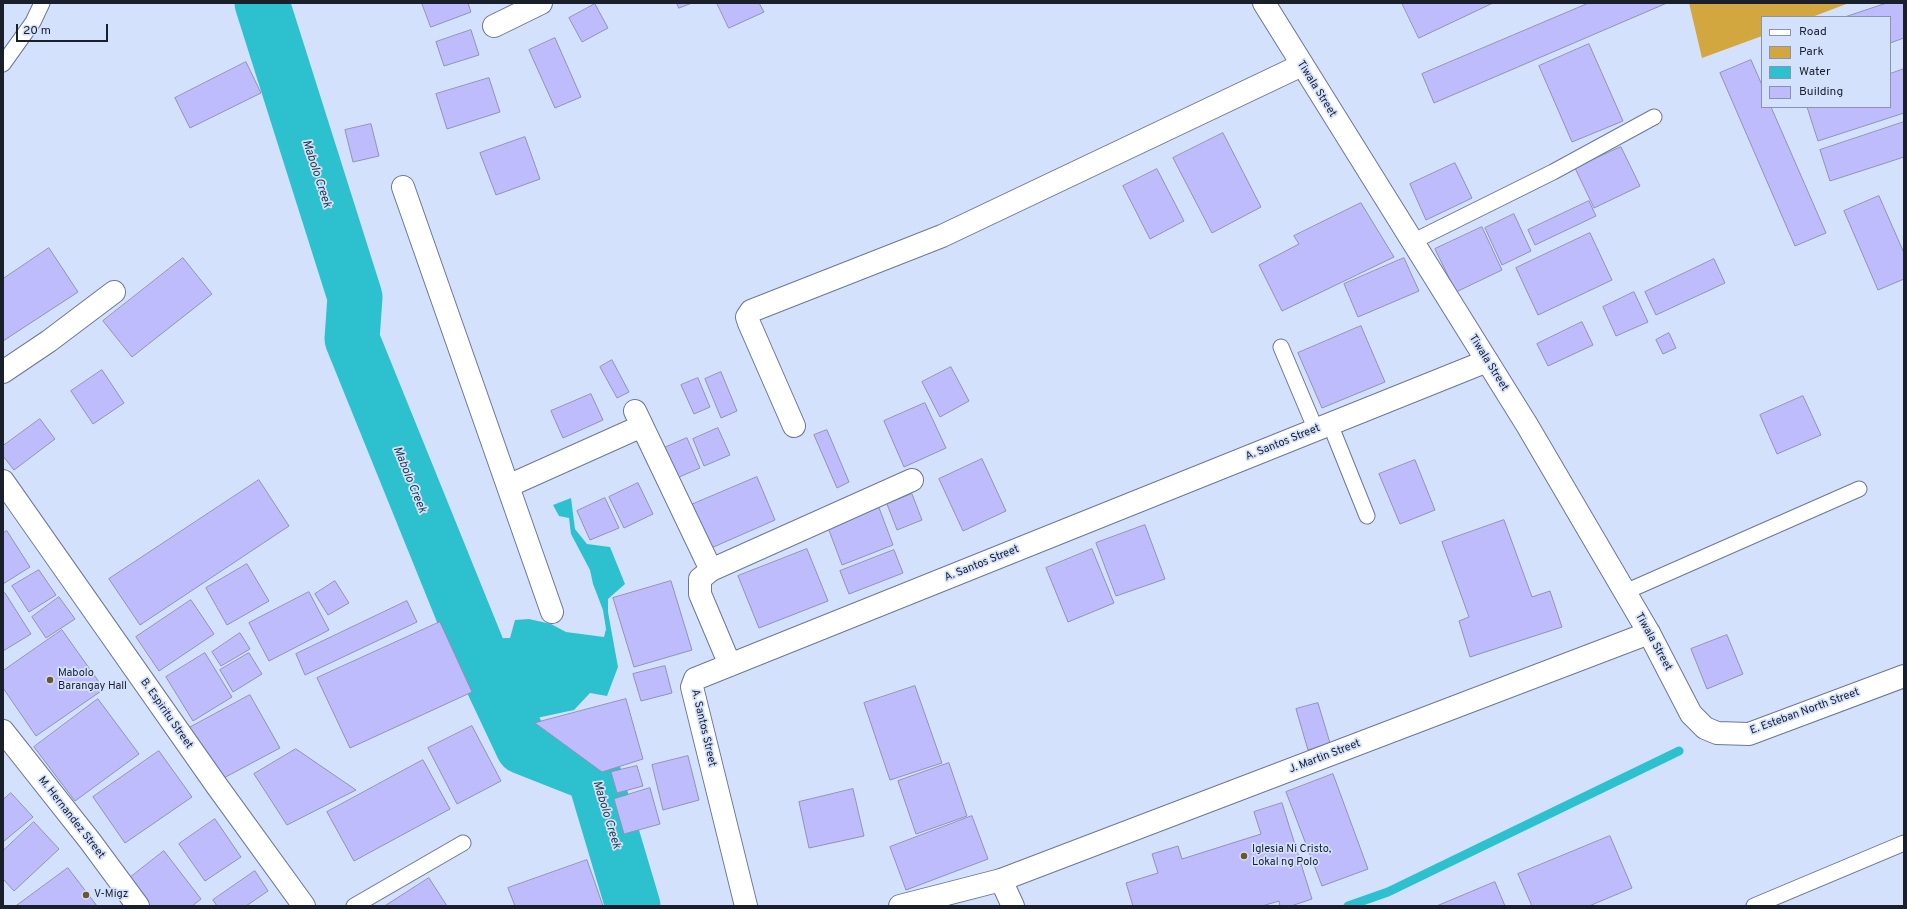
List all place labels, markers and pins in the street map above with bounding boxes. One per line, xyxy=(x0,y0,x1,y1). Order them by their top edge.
place label: Mabolo Barangay Hall xyxy=(58,667,127,693)
marker: Mabolo Barangay Hall xyxy=(45,675,55,685)
place label: Iglesia Ni Cristo, Lokal ng Polo xyxy=(1252,843,1331,869)
marker: Iglesia Ni Cristo, Lokal ng Polo xyxy=(1239,851,1249,861)
place label: V-Migz xyxy=(94,888,128,902)
marker: V-Migz xyxy=(81,890,91,900)

